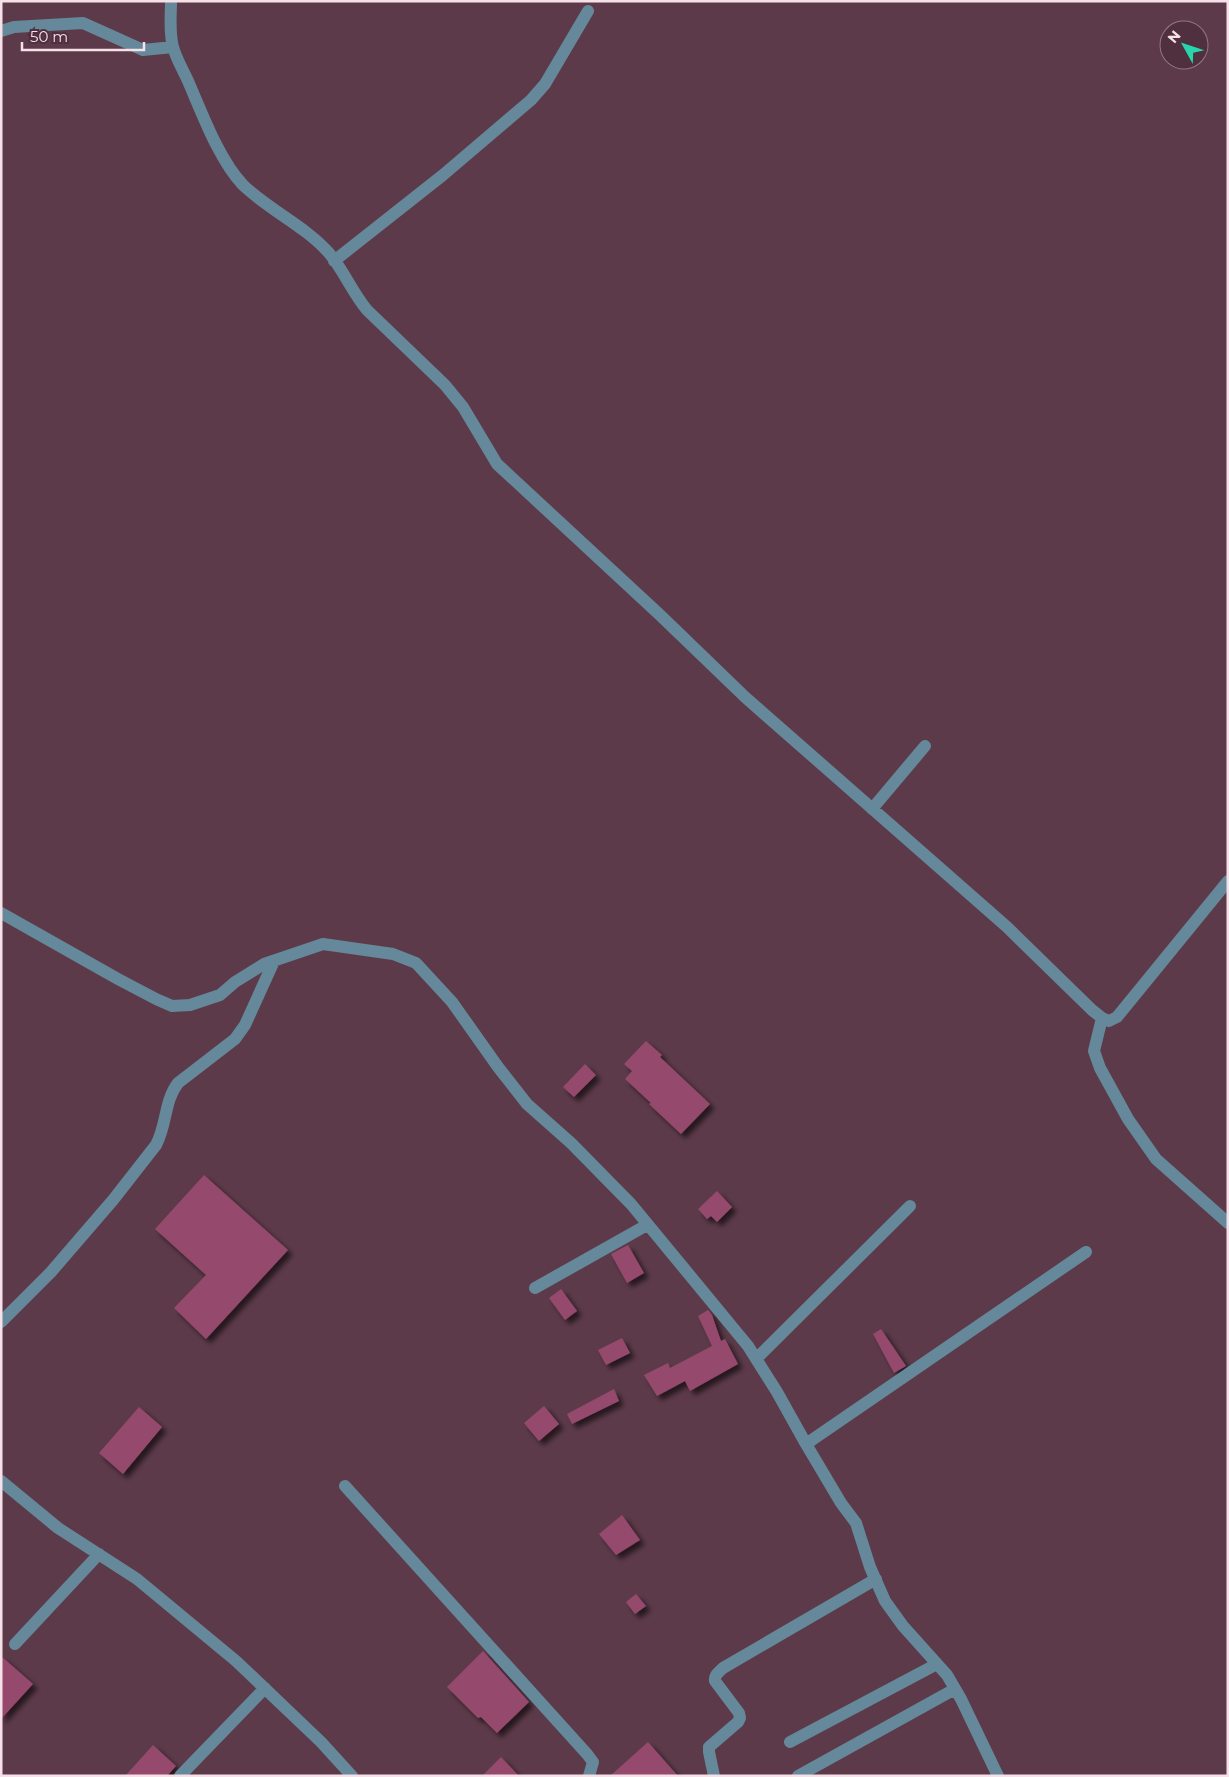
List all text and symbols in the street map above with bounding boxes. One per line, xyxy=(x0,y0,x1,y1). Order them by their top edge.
scale bar xyxy=(22,20,145,52)
north arrow xyxy=(1159,20,1209,70)
text: 50 m xyxy=(30,27,68,46)
text: N xyxy=(1164,27,1185,47)

